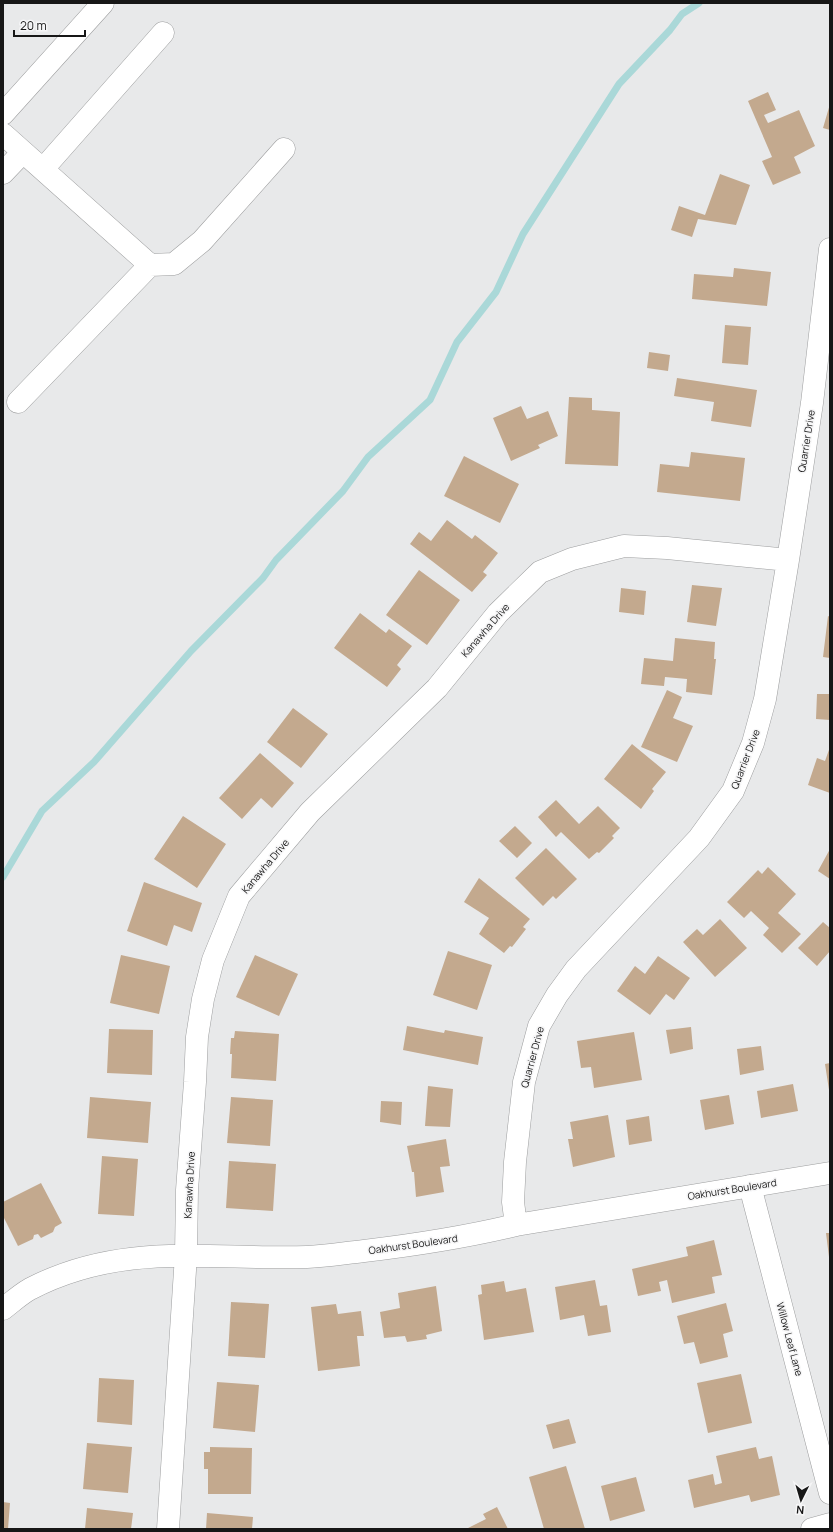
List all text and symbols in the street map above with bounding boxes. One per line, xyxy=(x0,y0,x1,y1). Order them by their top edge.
scale bar xyxy=(14,12,85,38)
text: 20 m xyxy=(20,17,47,34)
street label: Quarrier Drive xyxy=(794,409,818,473)
street label: Kanawha Drive xyxy=(458,600,512,660)
street label: Quarrier Drive xyxy=(727,727,763,791)
street label: Kanawha Drive xyxy=(238,836,292,896)
street label: Quarrier Drive xyxy=(517,1025,547,1089)
street label: Kanawha Drive xyxy=(180,1151,198,1219)
street label: Oakhurst Boulevard xyxy=(686,1175,778,1203)
street label: Oakhurst Boulevard xyxy=(367,1231,459,1257)
street label: Willow Leaf Lane xyxy=(773,1301,807,1378)
north arrow xyxy=(781,1480,821,1520)
text: N xyxy=(795,1503,805,1518)

